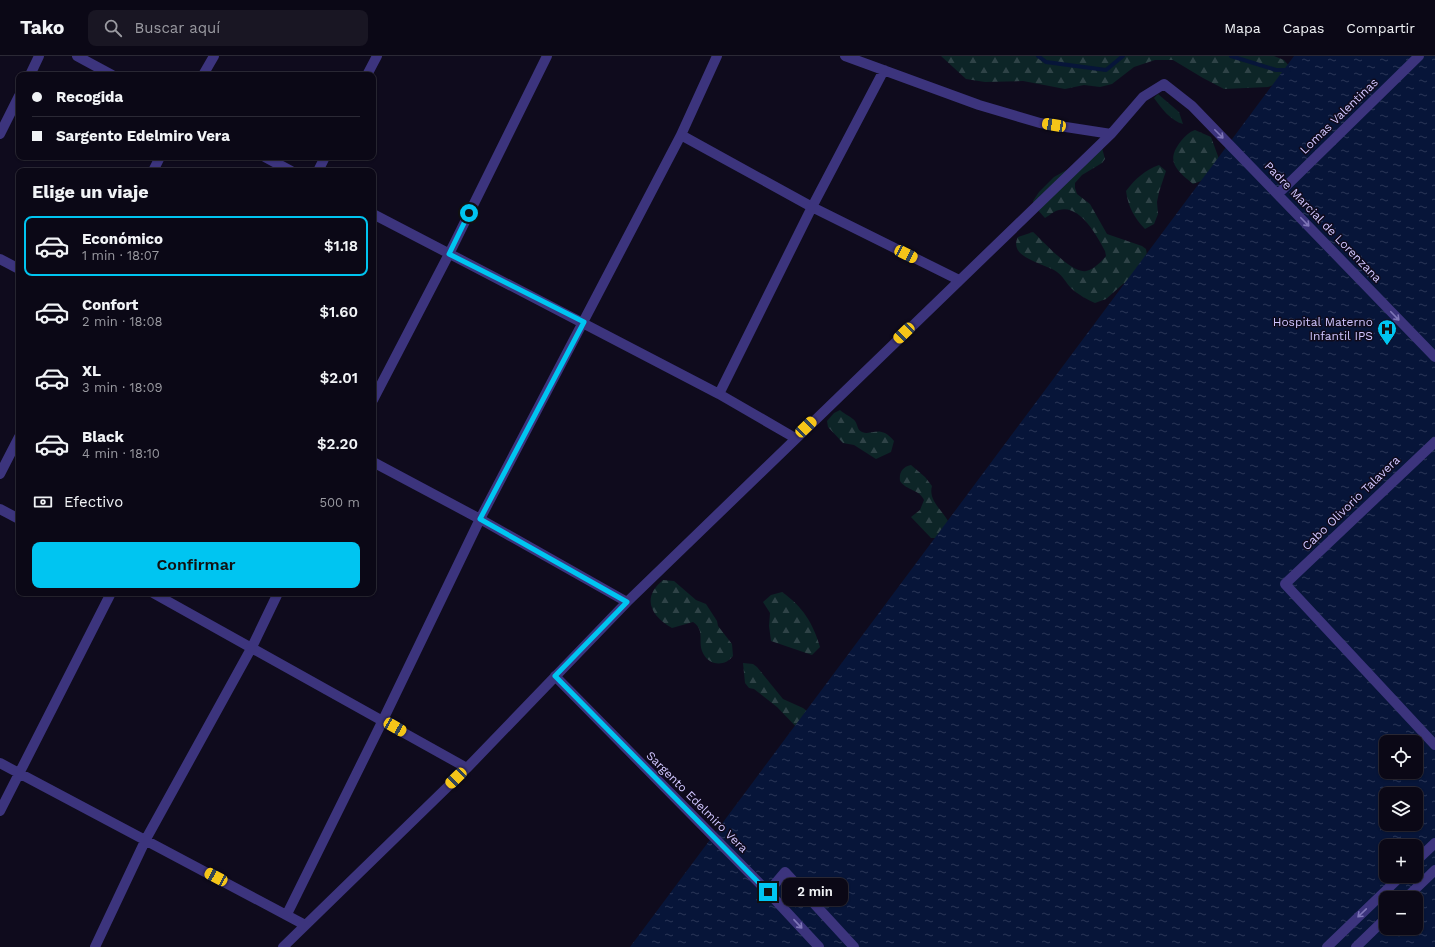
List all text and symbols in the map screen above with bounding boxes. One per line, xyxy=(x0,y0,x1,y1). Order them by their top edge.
search box xyxy=(88,10,368,46)
text: Tako xyxy=(20,16,64,39)
icon: search xyxy=(102,17,124,39)
text: Buscar aquí xyxy=(134,19,220,37)
text: Mapa xyxy=(1224,20,1261,36)
text: Capas xyxy=(1283,20,1324,36)
text: Compartir xyxy=(1346,20,1415,36)
street label: Lomas Valentinas xyxy=(1297,75,1381,157)
text: Recogida xyxy=(56,88,123,106)
car xyxy=(1041,117,1067,133)
text: Sargento Edelmiro Vera xyxy=(56,127,230,145)
one-way arrow xyxy=(1214,129,1224,139)
street label: Padre Marcial de Lorenzana xyxy=(1262,159,1385,285)
text: Elige un viaje xyxy=(32,181,149,202)
route start xyxy=(460,204,478,222)
one-way arrow xyxy=(1300,217,1310,227)
icon: car xyxy=(34,228,70,264)
text: Económico xyxy=(82,230,163,248)
text: $1.18 xyxy=(324,237,358,255)
car xyxy=(893,243,919,265)
text: 1 min · 18:07 xyxy=(82,248,159,263)
icon: car xyxy=(34,294,70,330)
text: Confort xyxy=(82,296,138,314)
text: $1.60 xyxy=(319,303,358,321)
one-way arrow xyxy=(1390,311,1400,321)
text: 2 min · 18:08 xyxy=(82,314,162,329)
place label: Hospital Materno Infantil IPS xyxy=(1273,315,1373,343)
hospital icon: Hospital Materno Infantil IPS xyxy=(1376,318,1398,346)
car xyxy=(891,320,917,346)
icon: car xyxy=(34,360,70,396)
text: XL xyxy=(82,362,101,380)
text: $2.01 xyxy=(320,369,358,387)
text: 3 min · 18:09 xyxy=(82,380,162,395)
car xyxy=(793,414,819,440)
icon: car xyxy=(34,426,70,462)
text: Black xyxy=(82,428,124,446)
text: $2.20 xyxy=(317,435,358,453)
text: 4 min · 18:10 xyxy=(82,446,160,461)
street label: Cabo Olivorio Talavera xyxy=(1299,453,1403,553)
icon: cash xyxy=(32,491,54,513)
text: Efectivo xyxy=(64,493,123,511)
text: 500 m xyxy=(319,495,360,510)
button: Confirmar xyxy=(32,542,360,588)
car xyxy=(382,716,408,738)
map controls xyxy=(1379,735,1423,935)
button: locate xyxy=(1379,735,1423,779)
street label: Sargento Edelmiro Vera xyxy=(643,748,751,856)
car xyxy=(443,765,469,791)
button: layers xyxy=(1379,787,1423,831)
button: + xyxy=(1379,839,1423,883)
car xyxy=(203,866,229,888)
callout: 2 min xyxy=(782,878,848,906)
route end xyxy=(759,883,777,901)
text: 2 min xyxy=(797,884,833,899)
button: − xyxy=(1379,891,1423,935)
one-way arrow xyxy=(1357,908,1367,918)
one-way arrow xyxy=(793,919,803,929)

